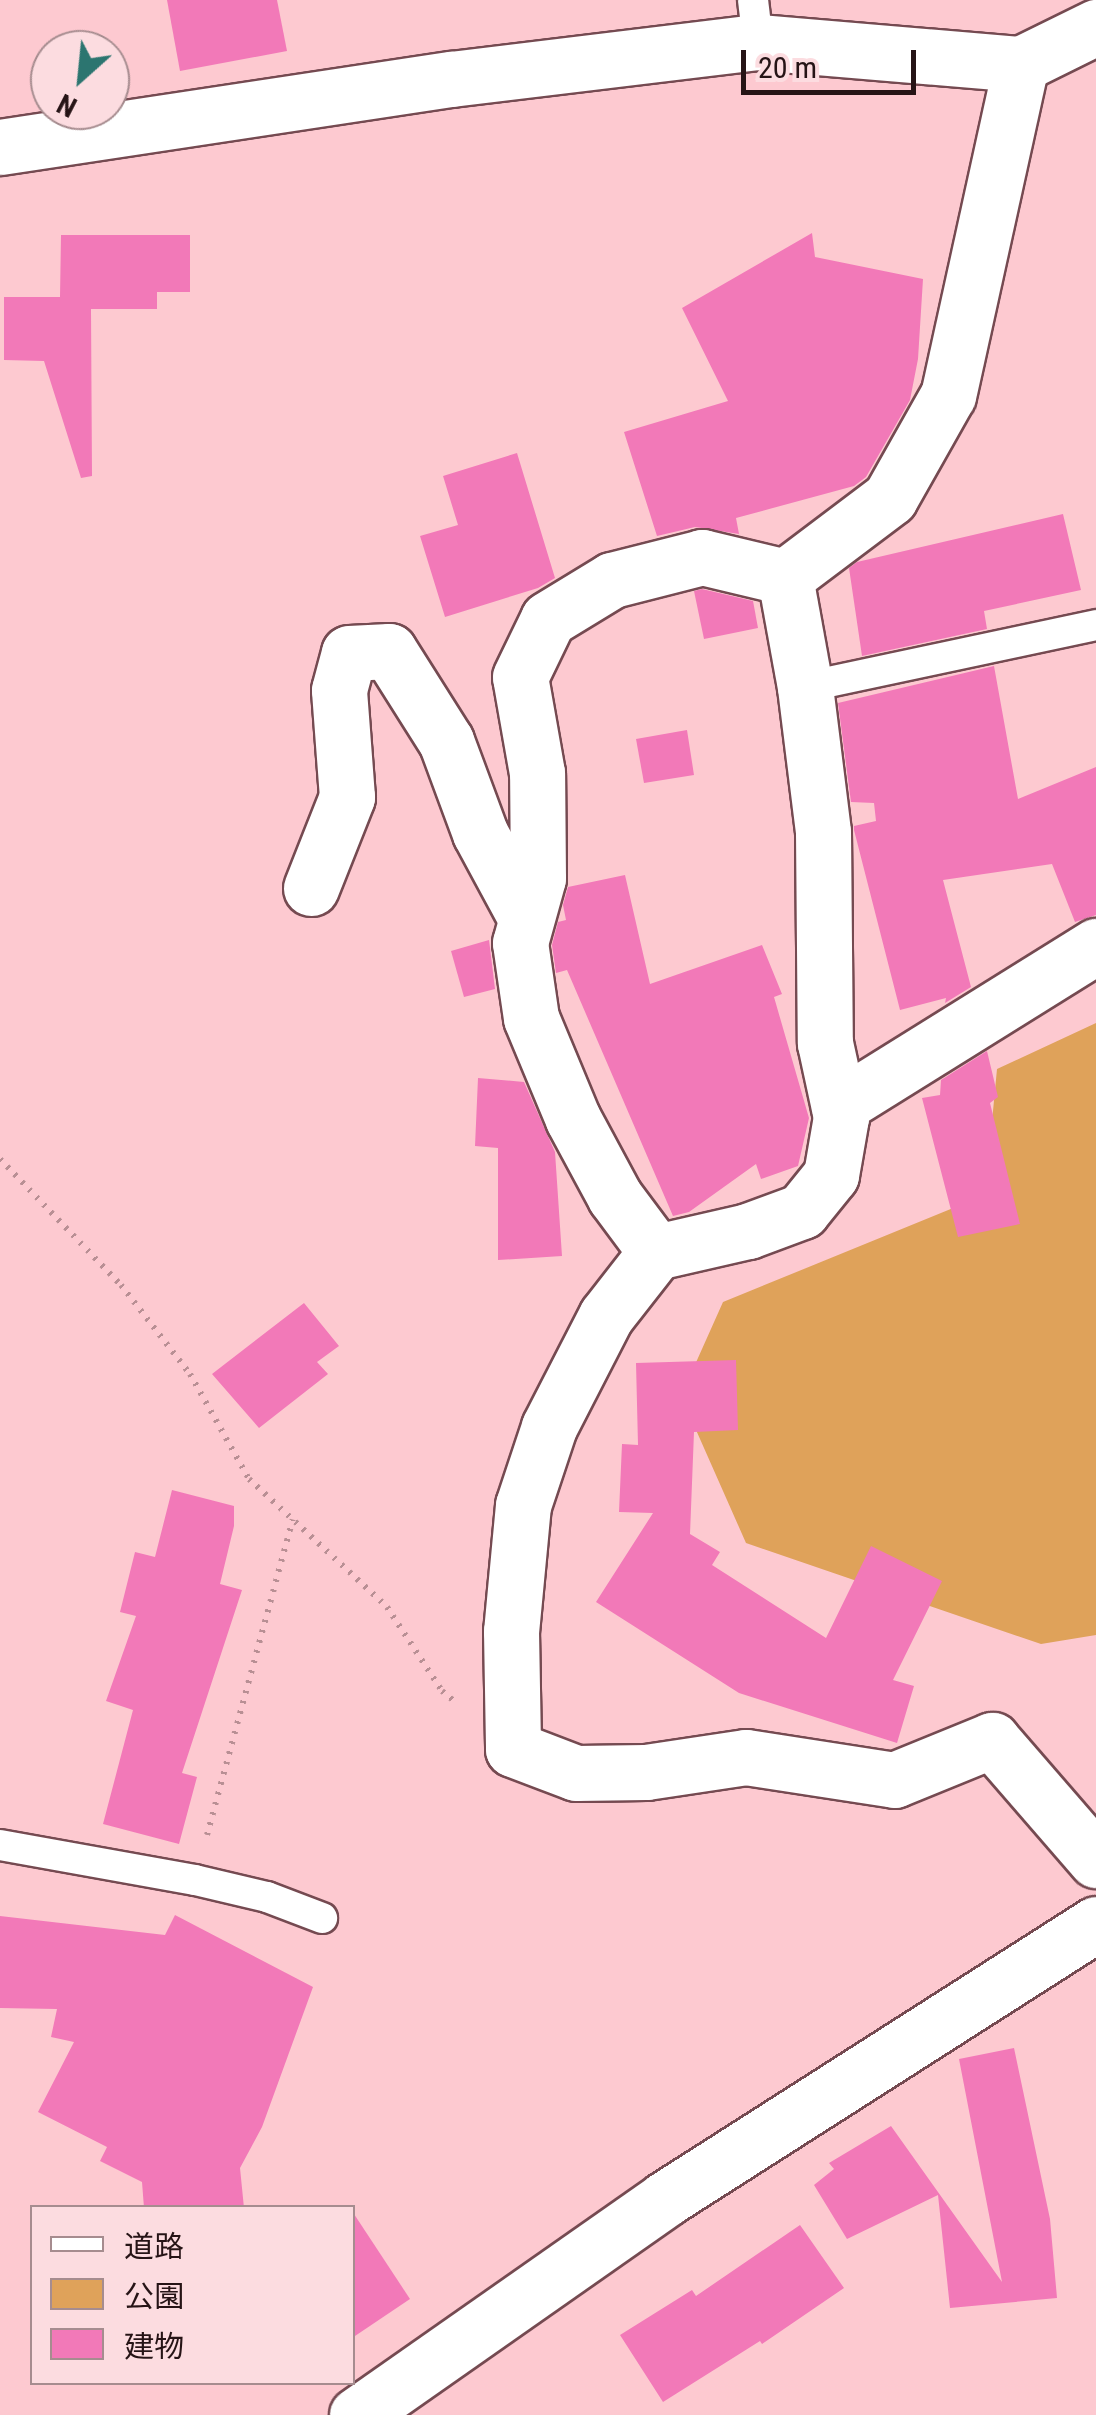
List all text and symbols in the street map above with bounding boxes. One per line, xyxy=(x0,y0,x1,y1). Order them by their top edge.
north arrow xyxy=(30,30,130,130)
scale bar xyxy=(746,30,921,92)
text: 20 m xyxy=(758,50,817,85)
text: N xyxy=(52,87,82,124)
legend xyxy=(30,2205,355,2385)
text: 道路 xyxy=(124,2229,184,2264)
text: 公園 xyxy=(124,2279,184,2314)
text: 建物 xyxy=(124,2329,184,2364)

